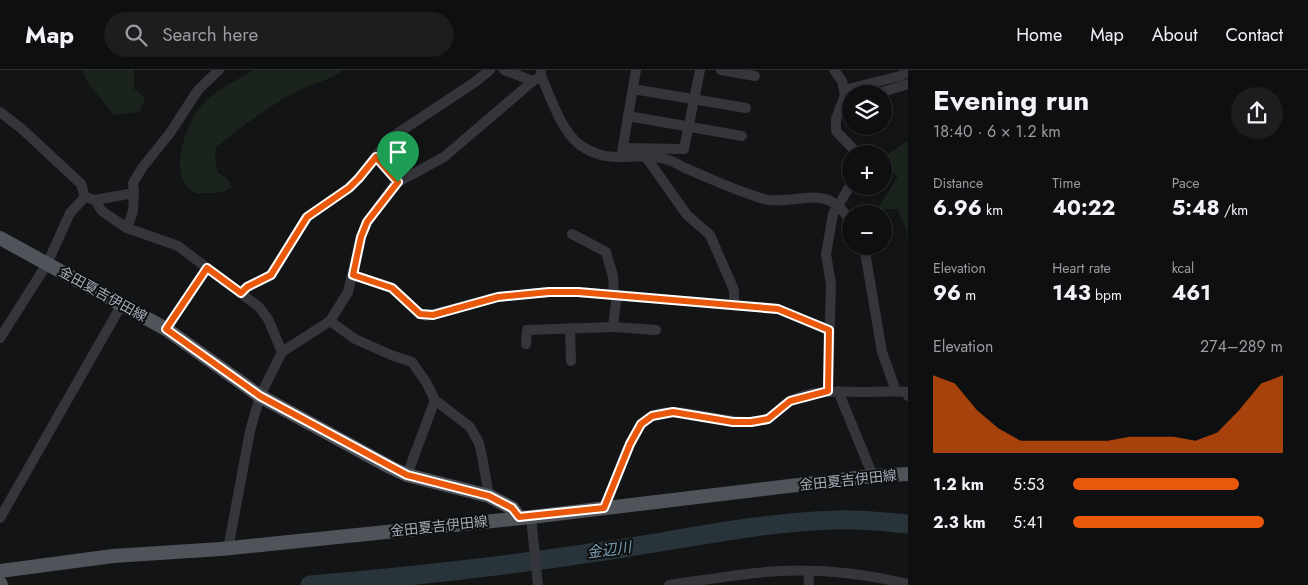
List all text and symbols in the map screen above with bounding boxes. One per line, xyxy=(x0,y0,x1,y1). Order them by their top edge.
search box xyxy=(104,12,454,57)
text: Map xyxy=(25,17,74,52)
icon: search xyxy=(122,21,150,49)
text: Search here xyxy=(162,21,258,48)
text: Home xyxy=(1016,22,1062,48)
text: Map xyxy=(1090,22,1124,48)
text: About xyxy=(1152,22,1197,48)
text: Contact xyxy=(1225,22,1283,48)
text: Evening run xyxy=(933,80,1089,121)
map controls xyxy=(842,85,892,255)
button: layers xyxy=(842,85,892,135)
button: share xyxy=(1231,87,1283,139)
text: 18:40 · 6 × 1.2 km xyxy=(933,120,1061,143)
pin xyxy=(377,131,419,182)
icon: arrive xyxy=(384,138,412,166)
button: + xyxy=(842,145,892,195)
text: Distance xyxy=(933,173,983,193)
text: Time xyxy=(1052,173,1081,193)
text: Pace xyxy=(1172,173,1200,193)
text: 6.96 xyxy=(933,193,982,223)
text: 40:22 xyxy=(1052,193,1115,223)
text: 5:48 xyxy=(1172,193,1220,223)
text: km xyxy=(982,200,1003,220)
text: /km xyxy=(1220,200,1248,220)
button: − xyxy=(842,205,892,255)
text: Elevation xyxy=(933,258,986,278)
text: Heart rate xyxy=(1052,258,1111,278)
text: kcal xyxy=(1172,258,1194,278)
street label: 金田夏吉伊田線 xyxy=(55,261,151,327)
text: 96 xyxy=(933,278,961,308)
text: 143 xyxy=(1052,278,1091,308)
text: 461 xyxy=(1172,278,1211,308)
text: m xyxy=(961,285,976,305)
text: bpm xyxy=(1091,285,1122,305)
text: Elevation xyxy=(933,335,993,358)
text: 274–289 m xyxy=(1200,335,1283,358)
street label: 金田夏吉伊田線 xyxy=(798,465,898,495)
text: 1.2 km xyxy=(933,473,984,496)
text: 5:53 xyxy=(1013,473,1045,496)
street label: 金田夏吉伊田線 xyxy=(389,511,489,541)
text: 2.3 km xyxy=(933,511,986,534)
text: 5:41 xyxy=(1013,511,1043,534)
water label: 金辺川 xyxy=(585,536,635,564)

